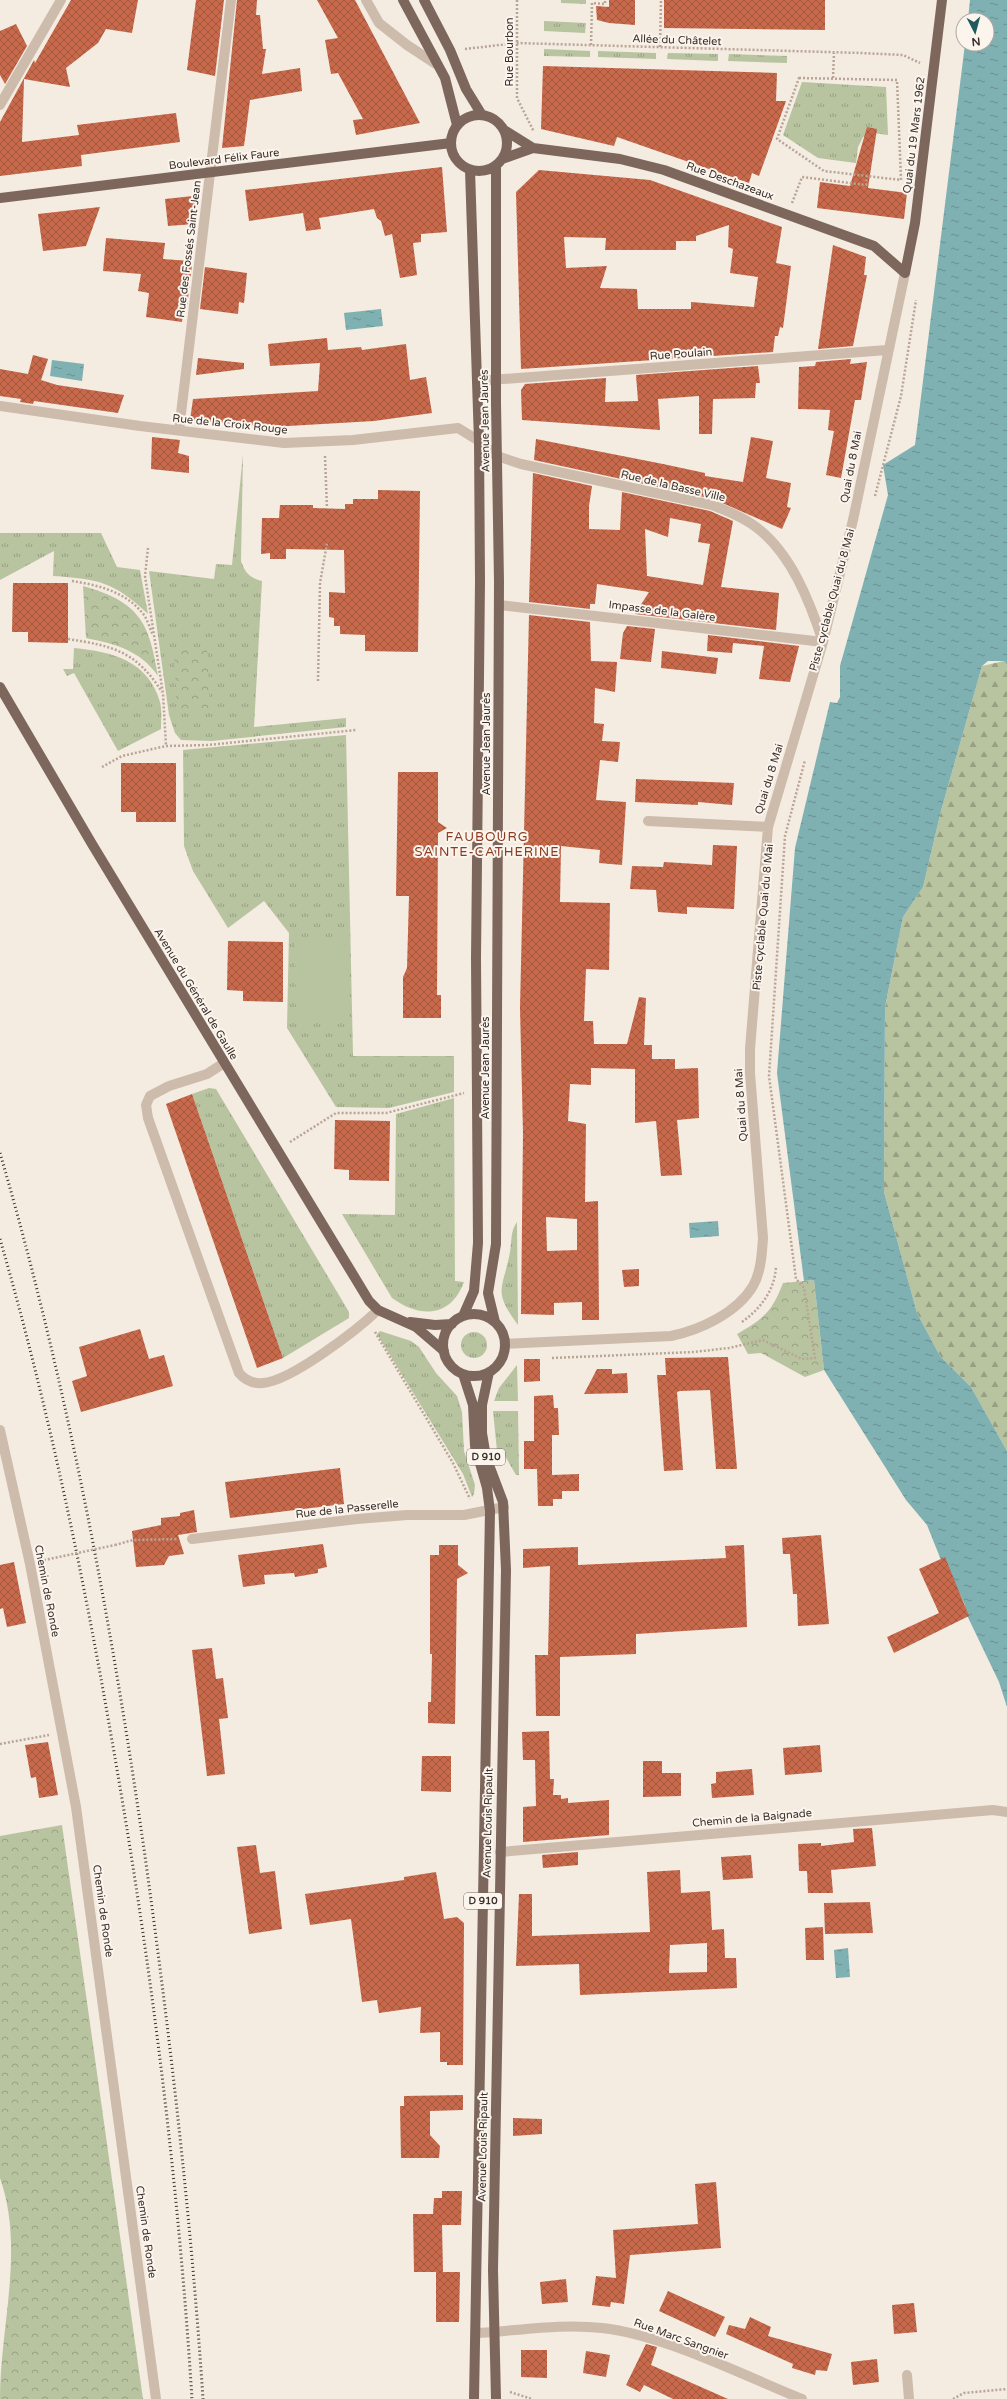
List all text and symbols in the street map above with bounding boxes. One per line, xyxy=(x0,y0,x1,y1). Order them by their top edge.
north arrow xyxy=(955,12,995,52)
street label: Rue Bourbon xyxy=(503,17,516,87)
street label: Allée du Châtelet xyxy=(632,32,722,48)
text: N xyxy=(971,35,981,48)
street label: Quai du 19 Mars 1962 xyxy=(900,76,928,194)
street label: Boulevard Félix Faure xyxy=(168,146,280,172)
street label: Rue Deschazeaux xyxy=(684,159,776,203)
street label: Rue des Fossés Saint-Jean xyxy=(174,180,204,318)
street label: Rue Poulain xyxy=(649,345,713,363)
street label: Avenue Jean Jaurès xyxy=(478,369,492,473)
street label: Rue de la Croix Rouge xyxy=(172,411,288,437)
street label: Quai du 8 Mai xyxy=(838,430,864,504)
street label: Rue de la Basse Ville xyxy=(619,468,727,504)
street label: Piste cyclable Quai du 8 Mai xyxy=(807,527,857,673)
street label: Impasse de la Galère xyxy=(608,598,716,624)
street label: Avenue Jean Jaurès xyxy=(480,693,493,795)
street label: Quai du 8 Mai xyxy=(752,742,786,816)
district label: FAUBOURG SAINTE-CATHERINE xyxy=(414,829,560,860)
street label: Piste cyclable Quai du 8 Mai xyxy=(750,843,776,991)
street label: Avenue du Général de Gaulle xyxy=(152,926,240,1062)
street label: Avenue Jean Jaurès xyxy=(479,1017,492,1119)
street label: Quai du 8 Mai xyxy=(732,1068,750,1142)
road number: D 910 xyxy=(467,1449,505,1465)
street label: Rue de la Passerelle xyxy=(295,1497,399,1521)
street label: Chemin de Ronde xyxy=(32,1544,62,1638)
street label: Avenue Louis Ripault xyxy=(481,1768,495,1878)
street label: Chemin de la Baignade xyxy=(692,1806,812,1830)
street label: Chemin de Ronde xyxy=(90,1864,116,1958)
road number: D 910 xyxy=(464,1893,502,1909)
street label: Avenue Louis Ripault xyxy=(476,2092,490,2202)
street label: Chemin de Ronde xyxy=(133,2185,159,2279)
street label: Rue Marc Sangnier xyxy=(632,2316,731,2362)

